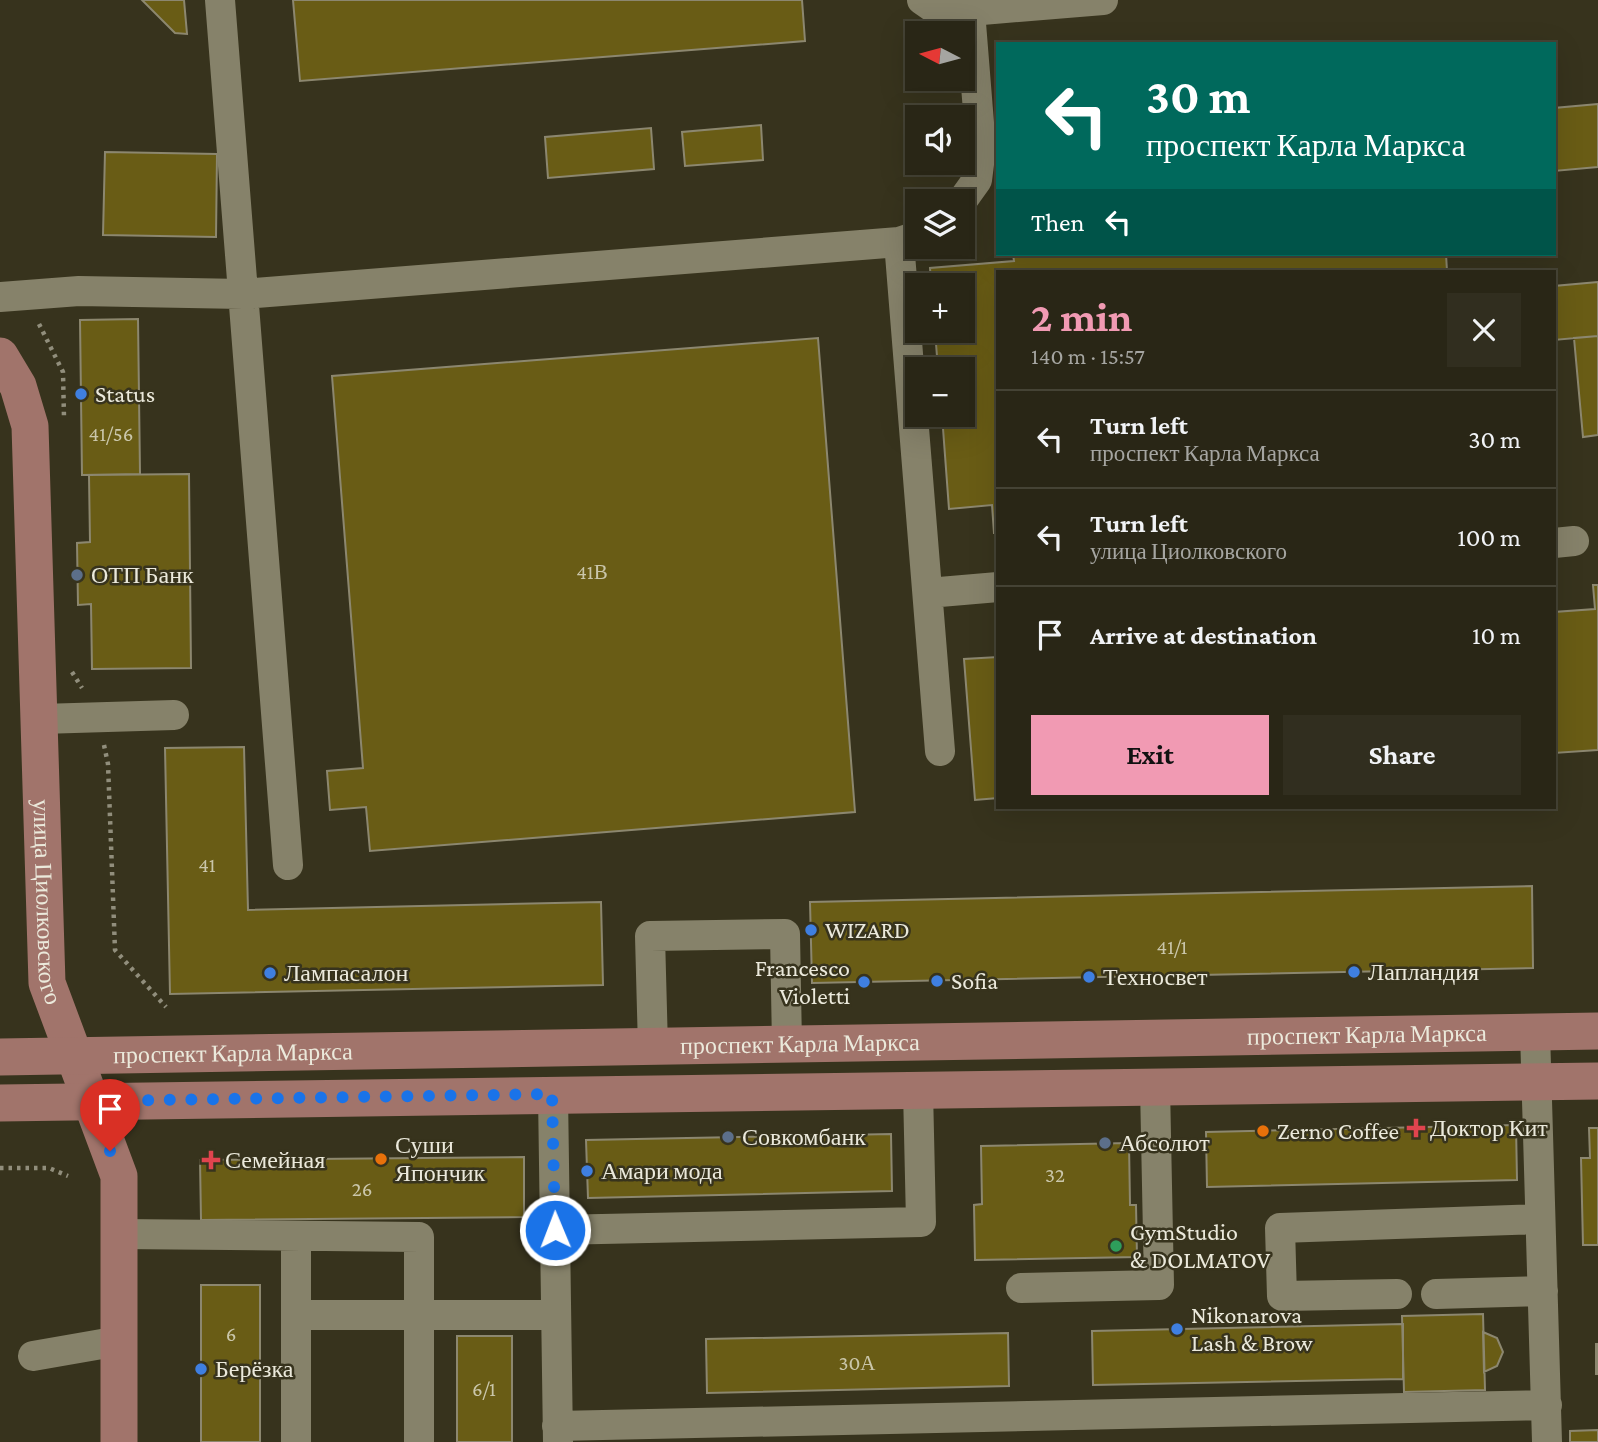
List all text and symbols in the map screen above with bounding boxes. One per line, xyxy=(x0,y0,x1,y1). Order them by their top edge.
north arrow xyxy=(905,21,975,91)
map controls xyxy=(905,21,975,427)
text: 30 m xyxy=(1146,69,1251,124)
icon: left xyxy=(1031,70,1122,161)
button: sound xyxy=(905,105,975,175)
text: проспект Карла Маркса xyxy=(1146,127,1466,163)
button: layers xyxy=(905,189,975,259)
icon: left xyxy=(1099,203,1137,241)
text: Then xyxy=(1031,208,1085,237)
button: + xyxy=(905,273,975,343)
text: 2 min xyxy=(1031,293,1132,340)
button: close xyxy=(1447,293,1521,367)
text: 140 m · 15:57 xyxy=(1031,343,1145,369)
button: − xyxy=(905,357,975,427)
place label: Status xyxy=(95,380,155,407)
marker: Status xyxy=(73,386,89,402)
text: Turn left xyxy=(1090,411,1188,440)
icon: left xyxy=(1031,420,1069,458)
house number: 41/56 xyxy=(89,422,133,446)
text: 30 m xyxy=(1468,425,1521,454)
text: проспект Карла Маркса xyxy=(1090,440,1320,466)
text: Turn left xyxy=(1090,509,1188,538)
icon: left xyxy=(1031,518,1069,556)
text: 100 m xyxy=(1457,523,1521,552)
text: улица Циолковского xyxy=(1090,538,1287,564)
house number: 41В xyxy=(576,560,608,584)
place label: ОТП Банк xyxy=(91,561,194,588)
marker: ОТП Банк xyxy=(69,567,85,583)
icon: arrive xyxy=(1031,616,1069,654)
text: Arrive at destination xyxy=(1090,621,1317,650)
text: 10 m xyxy=(1472,621,1521,650)
button: Exit xyxy=(1031,715,1269,795)
button: Share xyxy=(1283,715,1521,795)
street label: улица Циолковского xyxy=(28,799,68,1008)
house number: 41 xyxy=(198,853,216,877)
place label: WIZARD xyxy=(825,916,910,943)
marker: WIZARD xyxy=(803,922,819,938)
house number: 41/1 xyxy=(1157,935,1187,959)
place label: Francesco Violetti xyxy=(755,954,850,1009)
place label: Лапландия xyxy=(1368,958,1479,985)
place label: Лампасалон xyxy=(284,959,408,986)
place label: Техносвет xyxy=(1103,963,1208,990)
marker: Лапландия xyxy=(1346,964,1362,980)
marker: Лампасалон xyxy=(262,965,278,981)
place label: Sofia xyxy=(951,967,998,994)
marker: Техносвет xyxy=(1081,969,1097,985)
marker: Sofia xyxy=(929,973,945,989)
marker: Francesco Violetti xyxy=(856,974,872,990)
street label: проспект Карла Маркса xyxy=(1247,1019,1487,1050)
street label: проспект Карла Маркса xyxy=(680,1028,920,1059)
street label: проспект Карла Маркса xyxy=(113,1037,353,1068)
pin xyxy=(80,1079,140,1151)
icon: arrive xyxy=(91,1090,129,1128)
place label: Доктор Кит xyxy=(1430,1114,1548,1141)
place label: Zerno Coffee xyxy=(1277,1117,1399,1144)
marker: Доктор Кит xyxy=(1408,1120,1424,1136)
place label: Совкомбанк xyxy=(742,1123,866,1150)
marker: Zerno Coffee xyxy=(1255,1123,1271,1139)
marker: Совкомбанк xyxy=(720,1129,736,1145)
place label: Абсолют xyxy=(1119,1129,1210,1156)
place label: Суши Япончик xyxy=(395,1131,486,1186)
marker: Абсолют xyxy=(1097,1135,1113,1151)
place label: Семейная xyxy=(225,1146,325,1173)
marker: Суши Япончик xyxy=(373,1151,389,1167)
marker: Семейная xyxy=(203,1152,219,1168)
place label: Амари мода xyxy=(601,1157,723,1184)
marker: Амари мода xyxy=(579,1163,595,1179)
house number: 32 xyxy=(1045,1163,1065,1187)
house number: 26 xyxy=(352,1177,372,1201)
position arrow xyxy=(518,1193,592,1267)
place label: GymStudio & DOLMATOV xyxy=(1130,1218,1271,1273)
marker: GymStudio & DOLMATOV xyxy=(1108,1238,1124,1254)
place label: Nikonarova Lash & Brow xyxy=(1191,1301,1313,1356)
marker: Nikonarova Lash & Brow xyxy=(1169,1321,1185,1337)
house number: 6 xyxy=(226,1322,236,1346)
house number: 30А xyxy=(838,1351,876,1375)
place label: Берёзка xyxy=(215,1355,294,1382)
marker: Берёзка xyxy=(193,1361,209,1377)
house number: 6/1 xyxy=(472,1377,496,1401)

